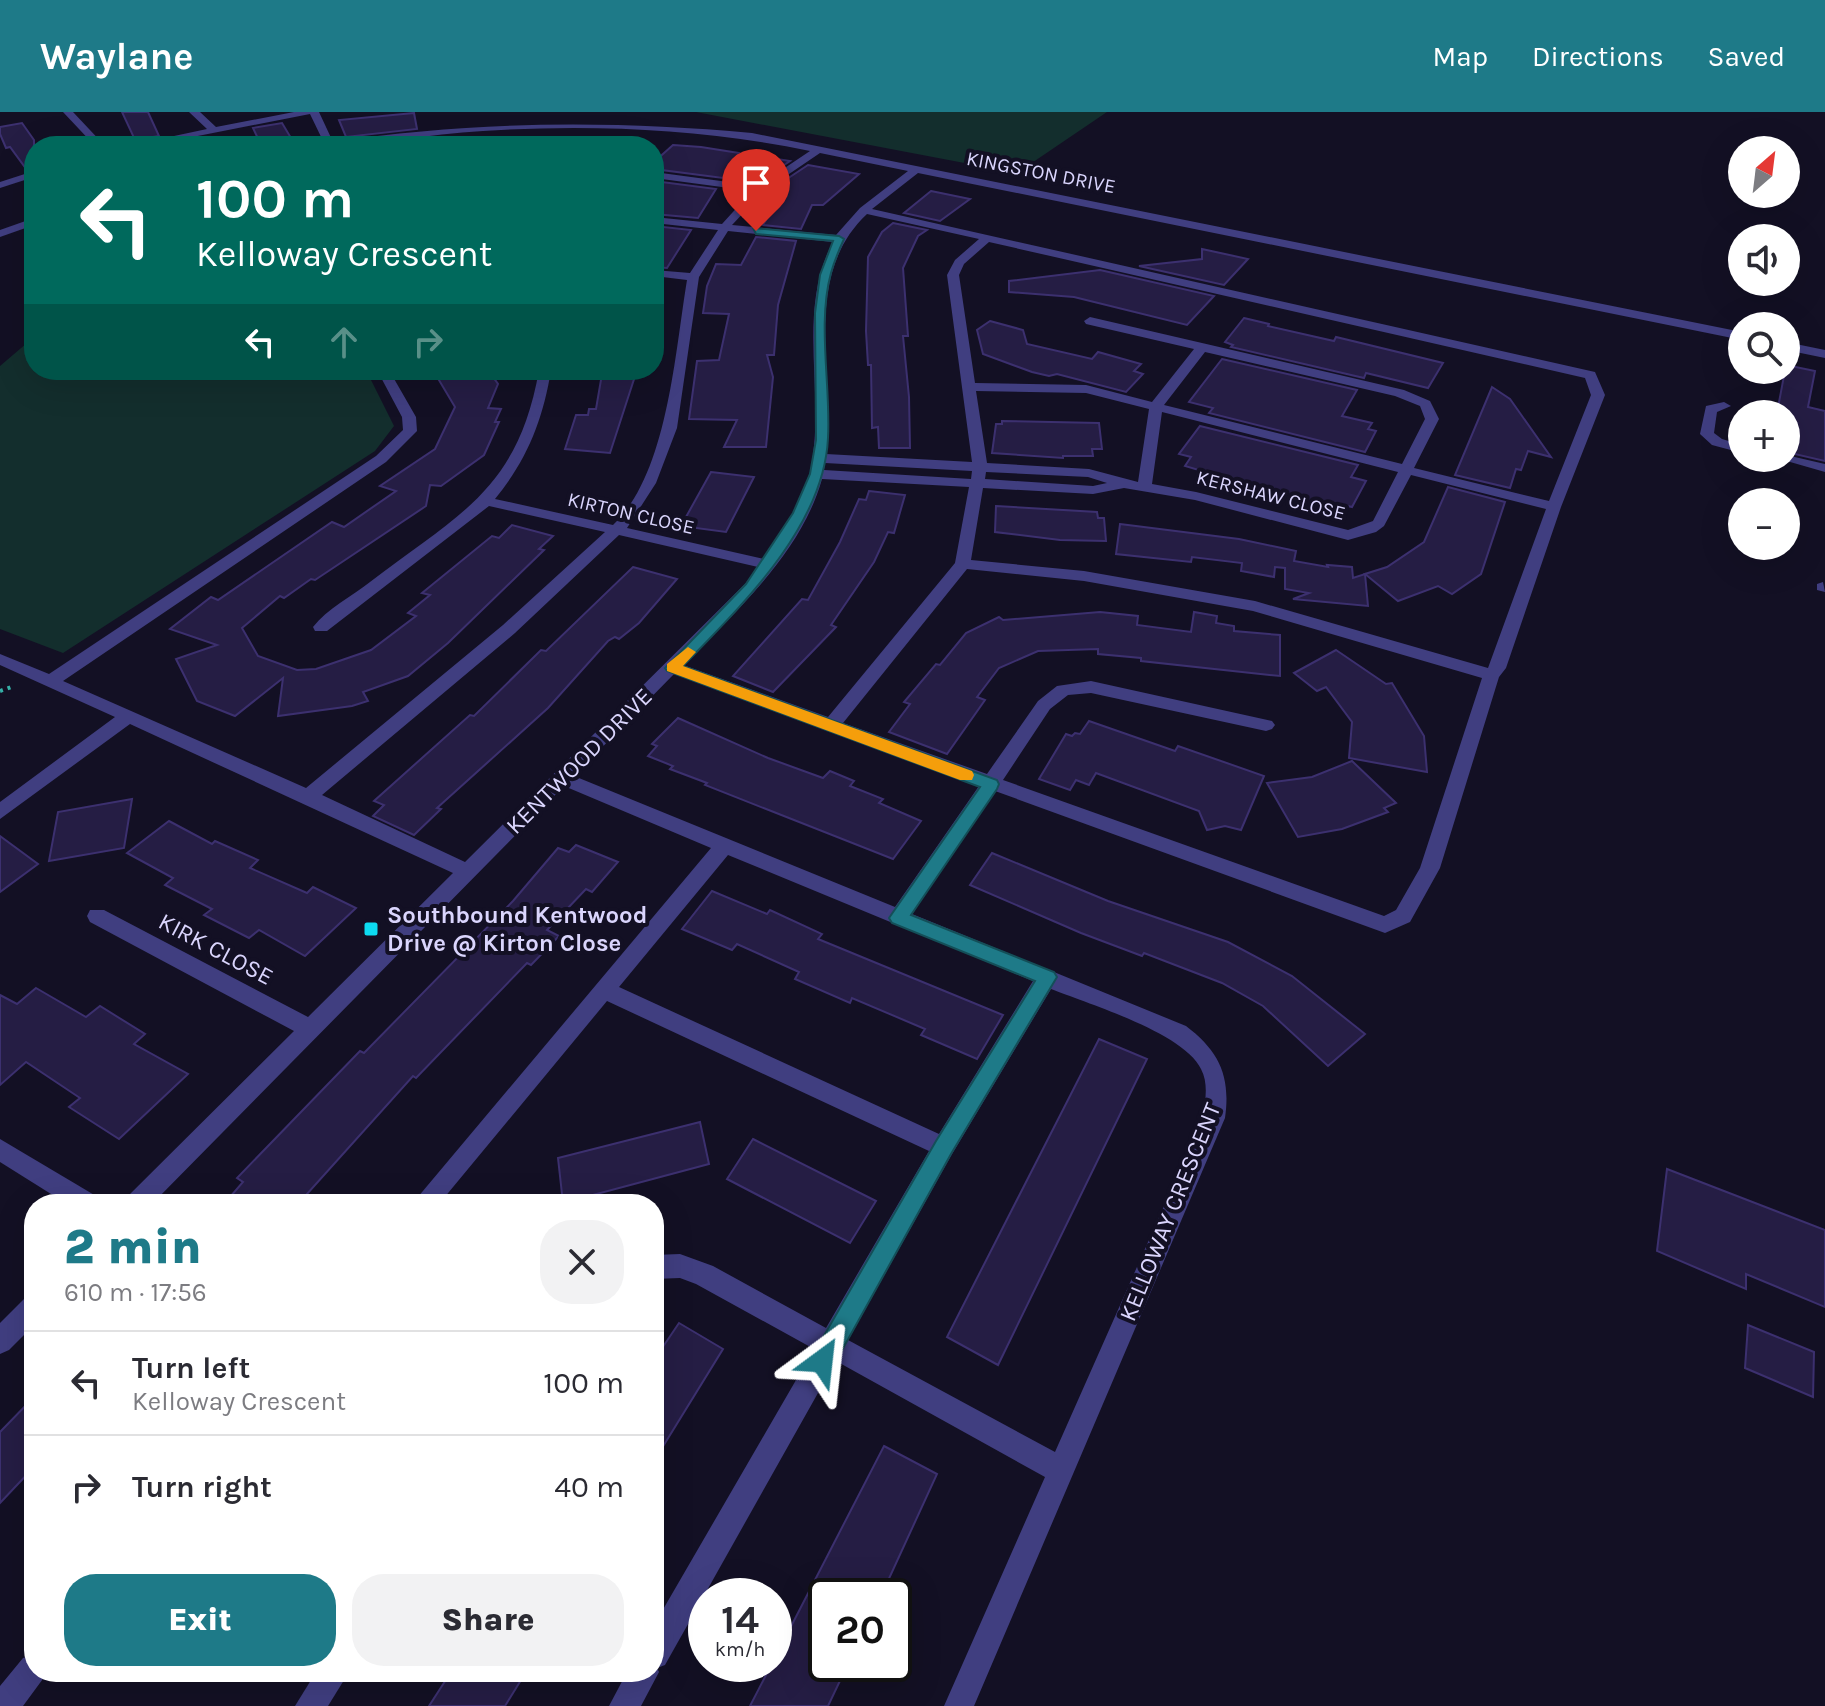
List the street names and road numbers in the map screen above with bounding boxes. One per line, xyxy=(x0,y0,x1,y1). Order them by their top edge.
street label: KINGSTON DRIVE xyxy=(964,147,1117,198)
street label: KERSHAW CLOSE xyxy=(1194,466,1348,525)
street label: KIRTON CLOSE xyxy=(565,488,696,539)
street label: KENTWOOD DRIVE xyxy=(500,682,658,840)
street label: KIRK CLOSE xyxy=(154,907,278,991)
street label: KELLOWAY CRESCENT xyxy=(1113,1099,1227,1325)

